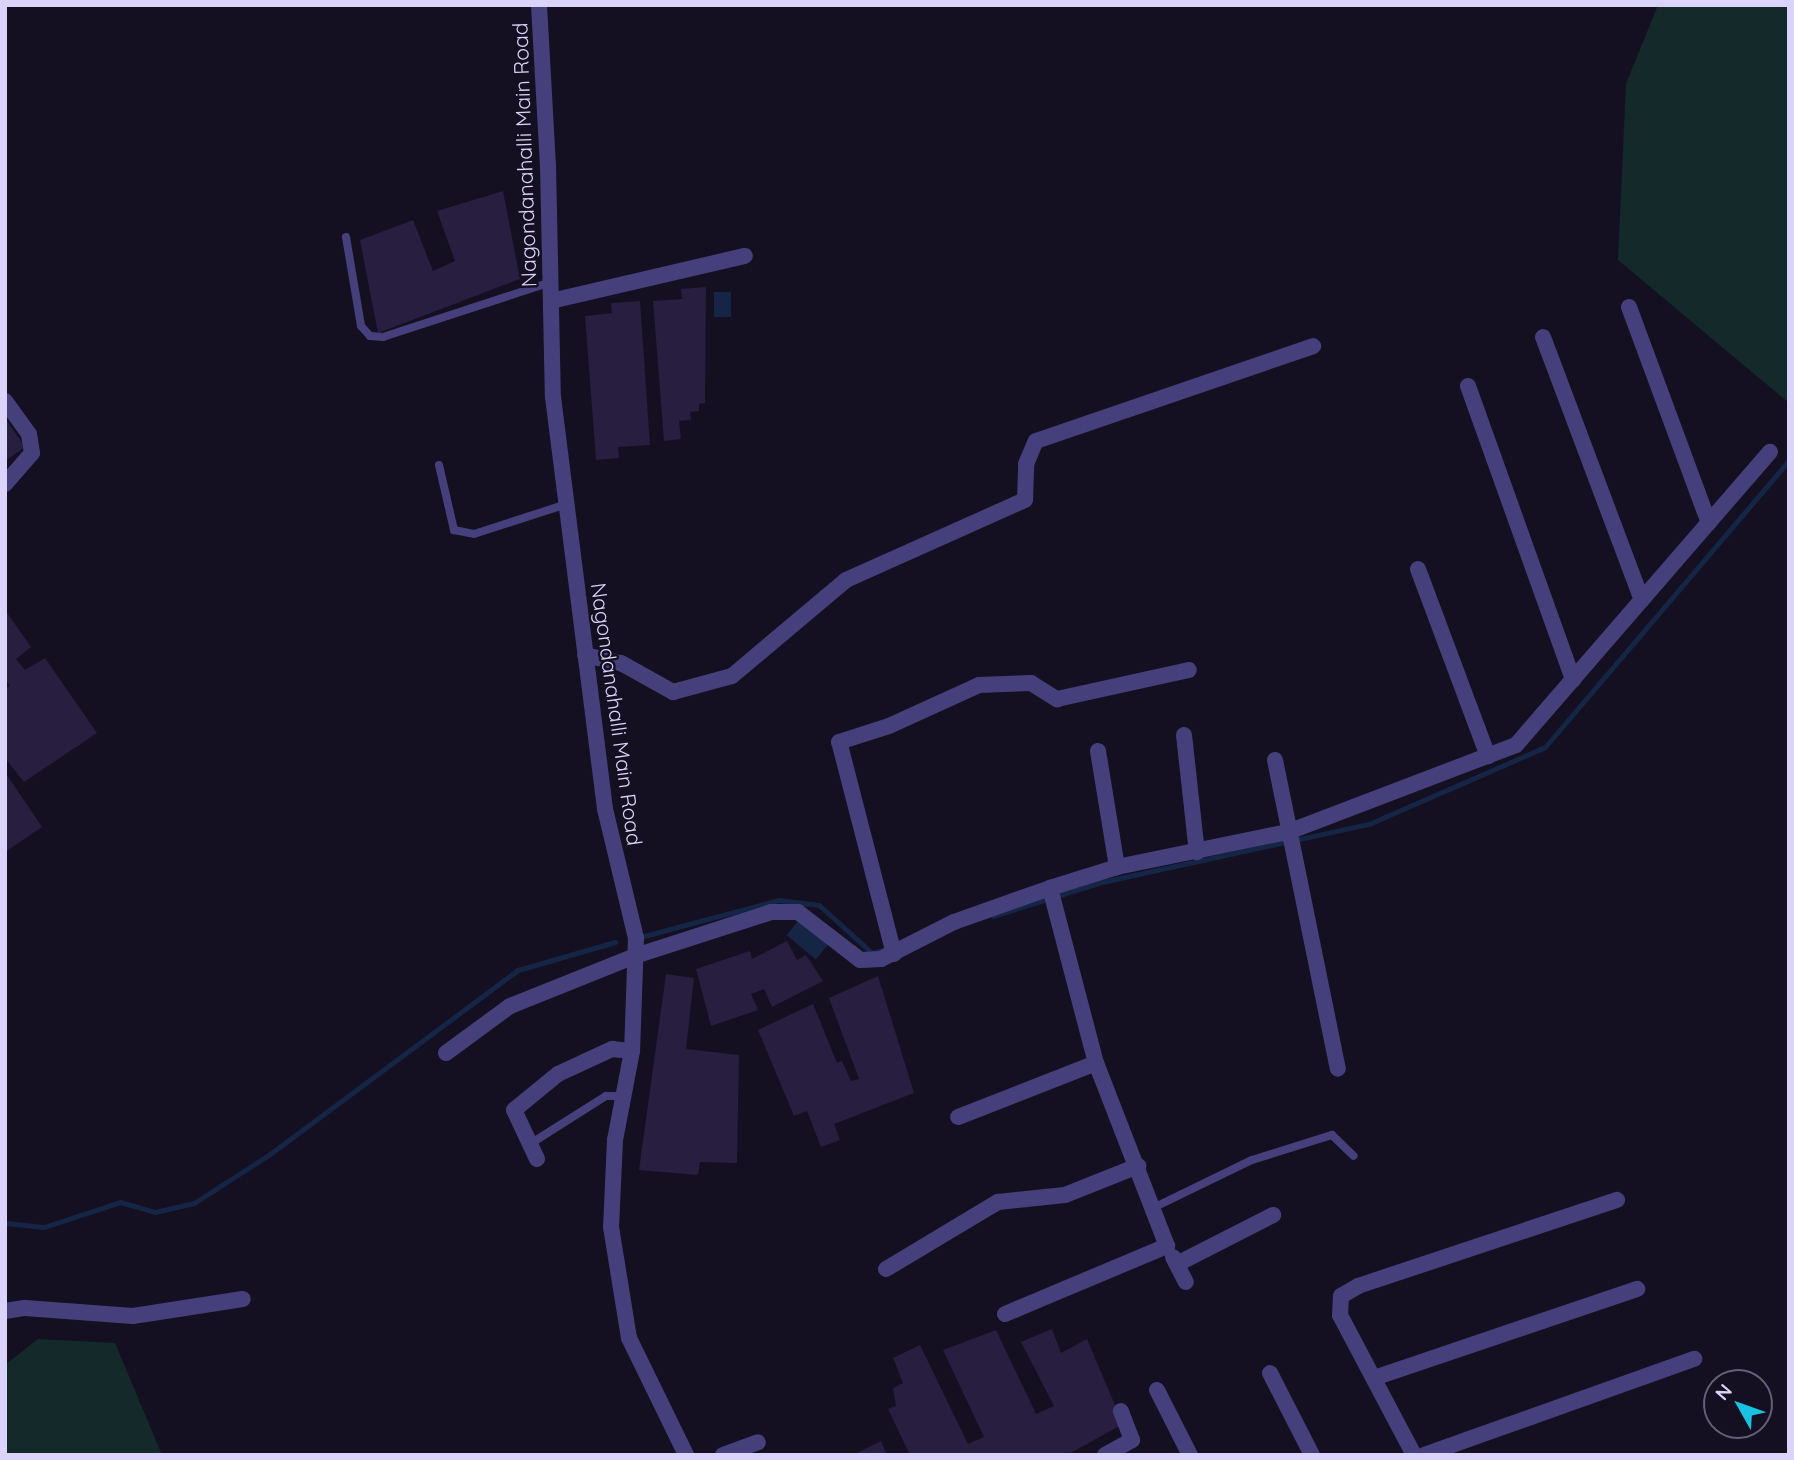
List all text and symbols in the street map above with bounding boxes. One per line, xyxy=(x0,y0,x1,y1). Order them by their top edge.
street label: Nagondanahalli Main Road xyxy=(507,22,541,288)
street label: Nagondanahalli Main Road xyxy=(586,581,648,847)
north arrow xyxy=(1703,1369,1773,1439)
text: N xyxy=(1710,1379,1737,1405)

